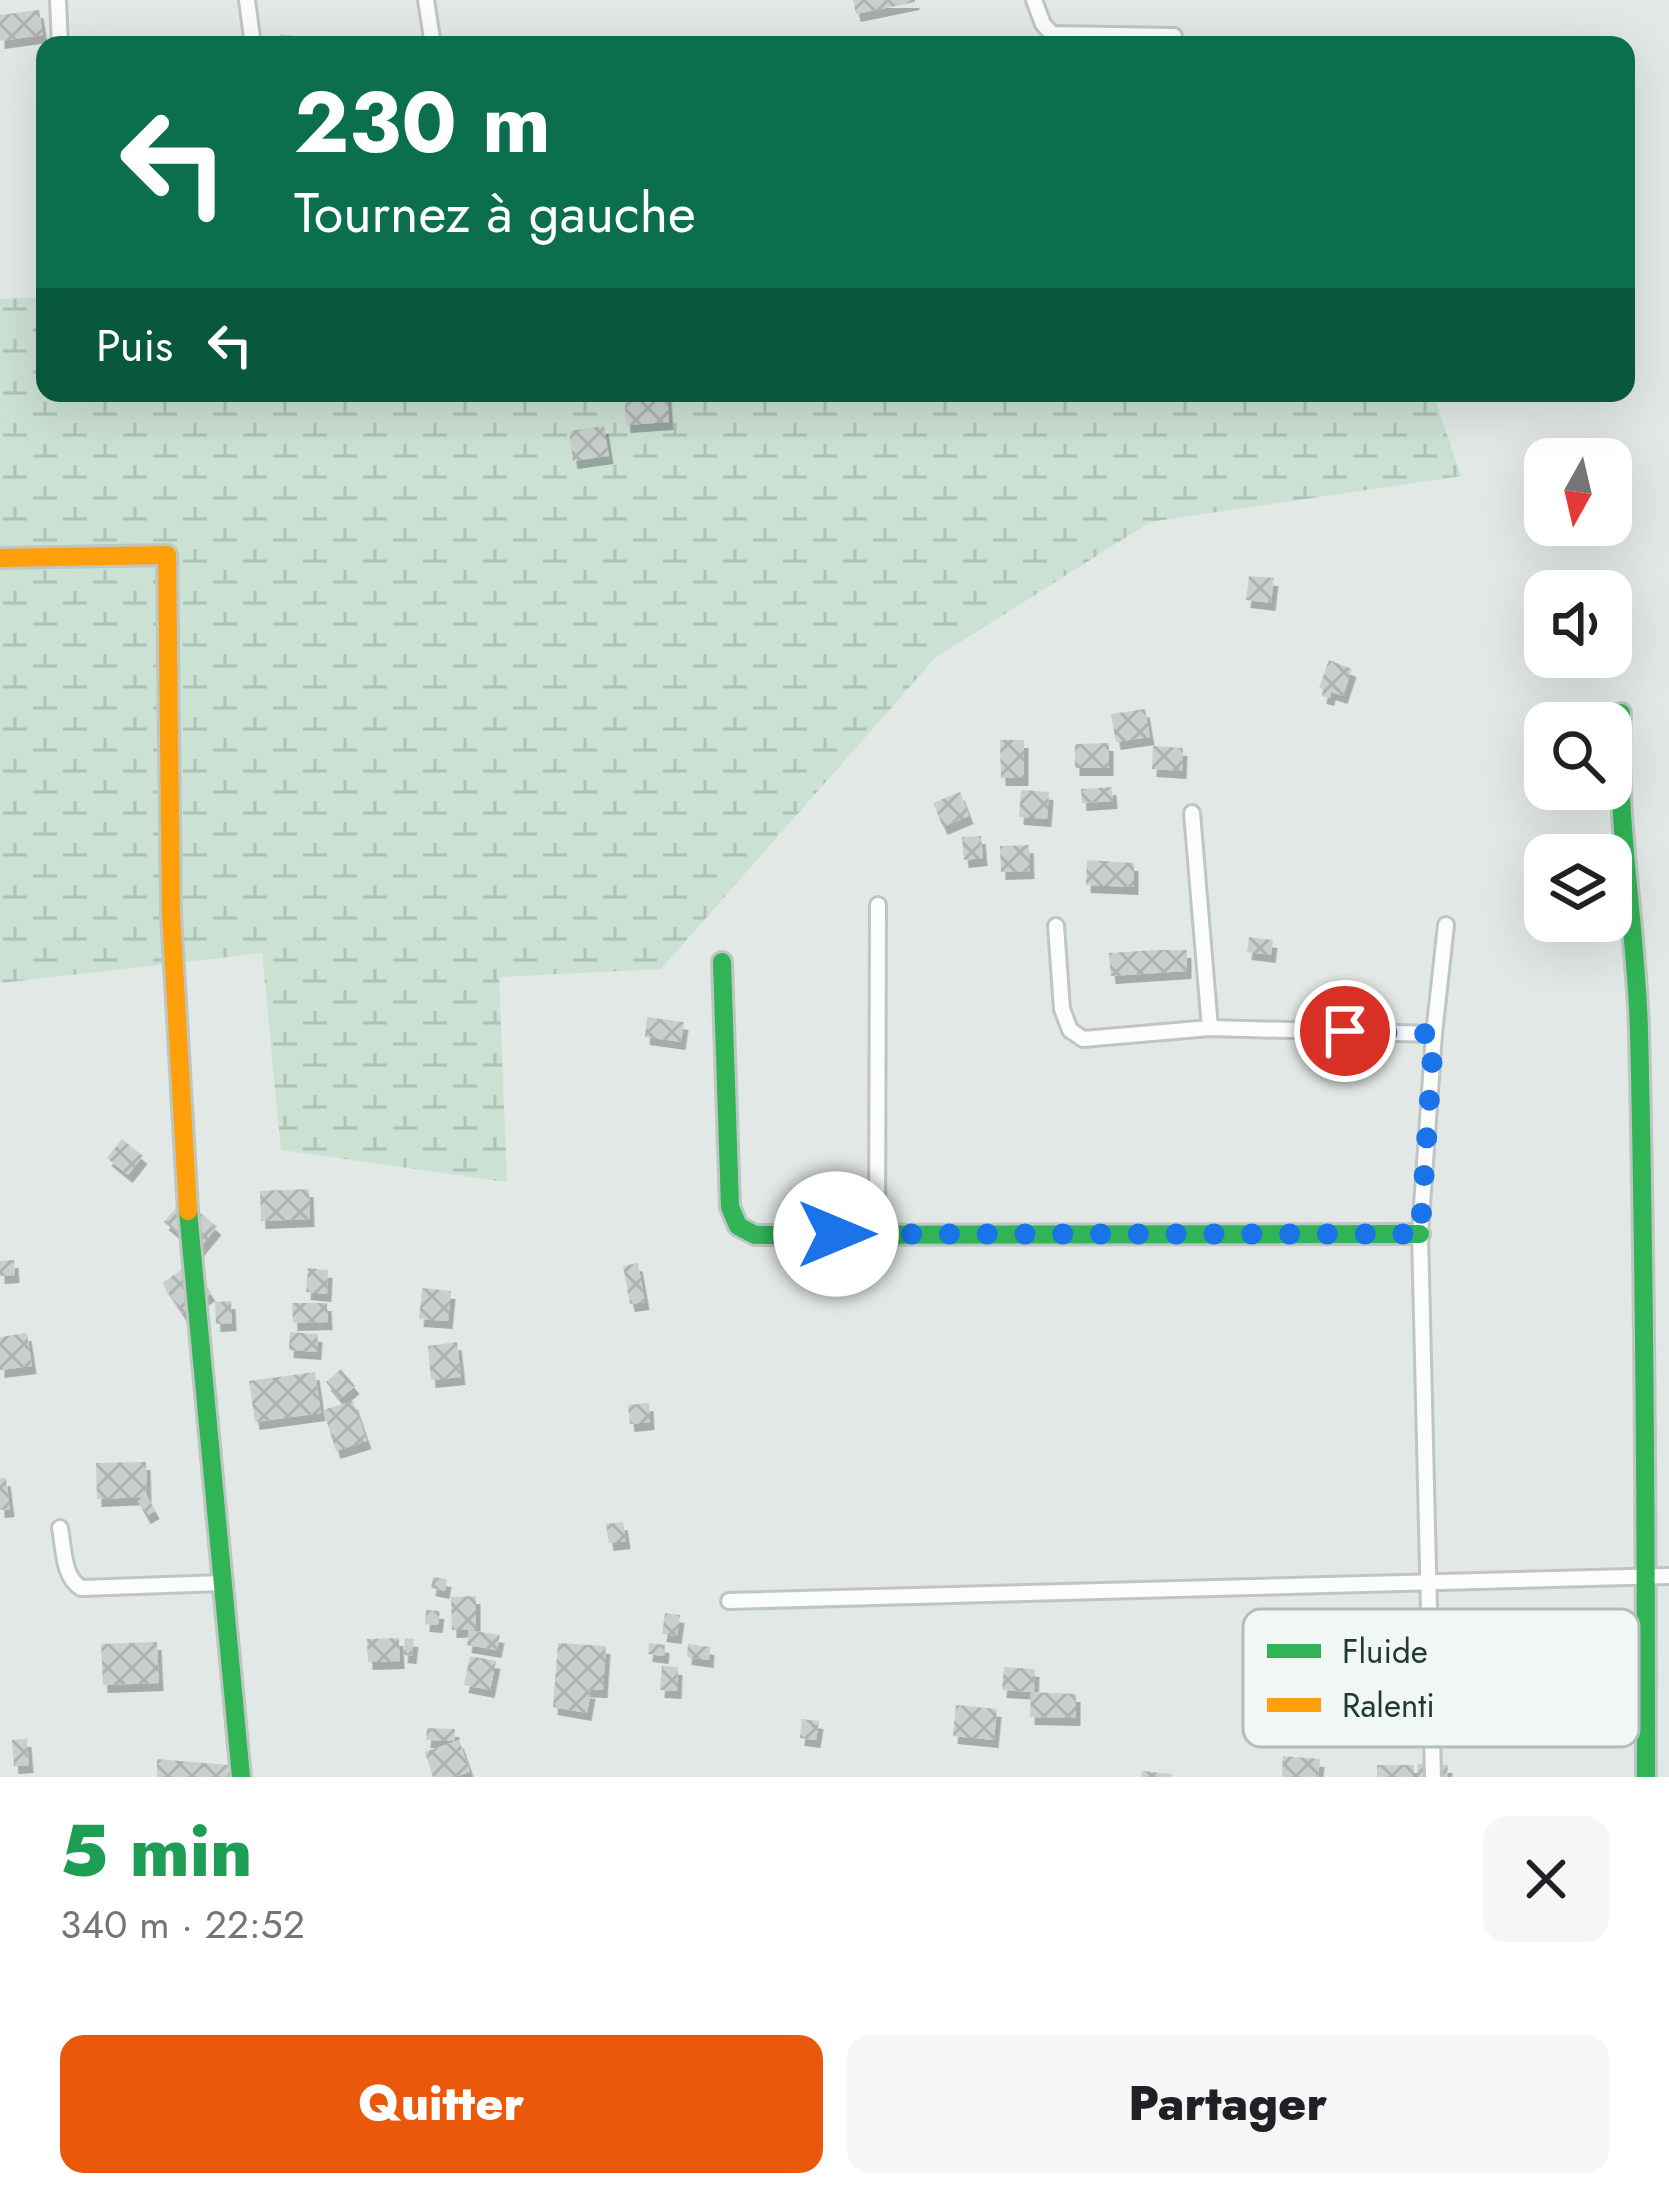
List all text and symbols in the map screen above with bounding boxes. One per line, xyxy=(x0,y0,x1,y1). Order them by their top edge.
text: 230 m xyxy=(294,62,551,184)
icon: left xyxy=(96,84,252,240)
text: Tournez à gauche xyxy=(294,174,696,252)
icon: left xyxy=(197,312,263,378)
text: Puis xyxy=(96,313,173,378)
north arrow xyxy=(1524,438,1632,546)
map controls xyxy=(1524,438,1632,942)
button: sound xyxy=(1524,570,1632,678)
button: search xyxy=(1524,702,1632,810)
button: layers xyxy=(1524,834,1632,942)
pin xyxy=(1294,980,1396,1082)
icon: arrive xyxy=(1312,998,1378,1064)
position arrow xyxy=(773,1171,899,1297)
legend xyxy=(1243,1609,1639,1747)
text: Fluide xyxy=(1342,1628,1428,1675)
text: Ralenti xyxy=(1342,1682,1435,1729)
text: 5 min xyxy=(60,1799,252,1903)
button: close xyxy=(1483,1816,1609,1942)
text: 340 m · 22:52 xyxy=(60,1896,305,1953)
button: Quitter xyxy=(60,2035,823,2173)
button: Partager xyxy=(847,2035,1609,2173)

